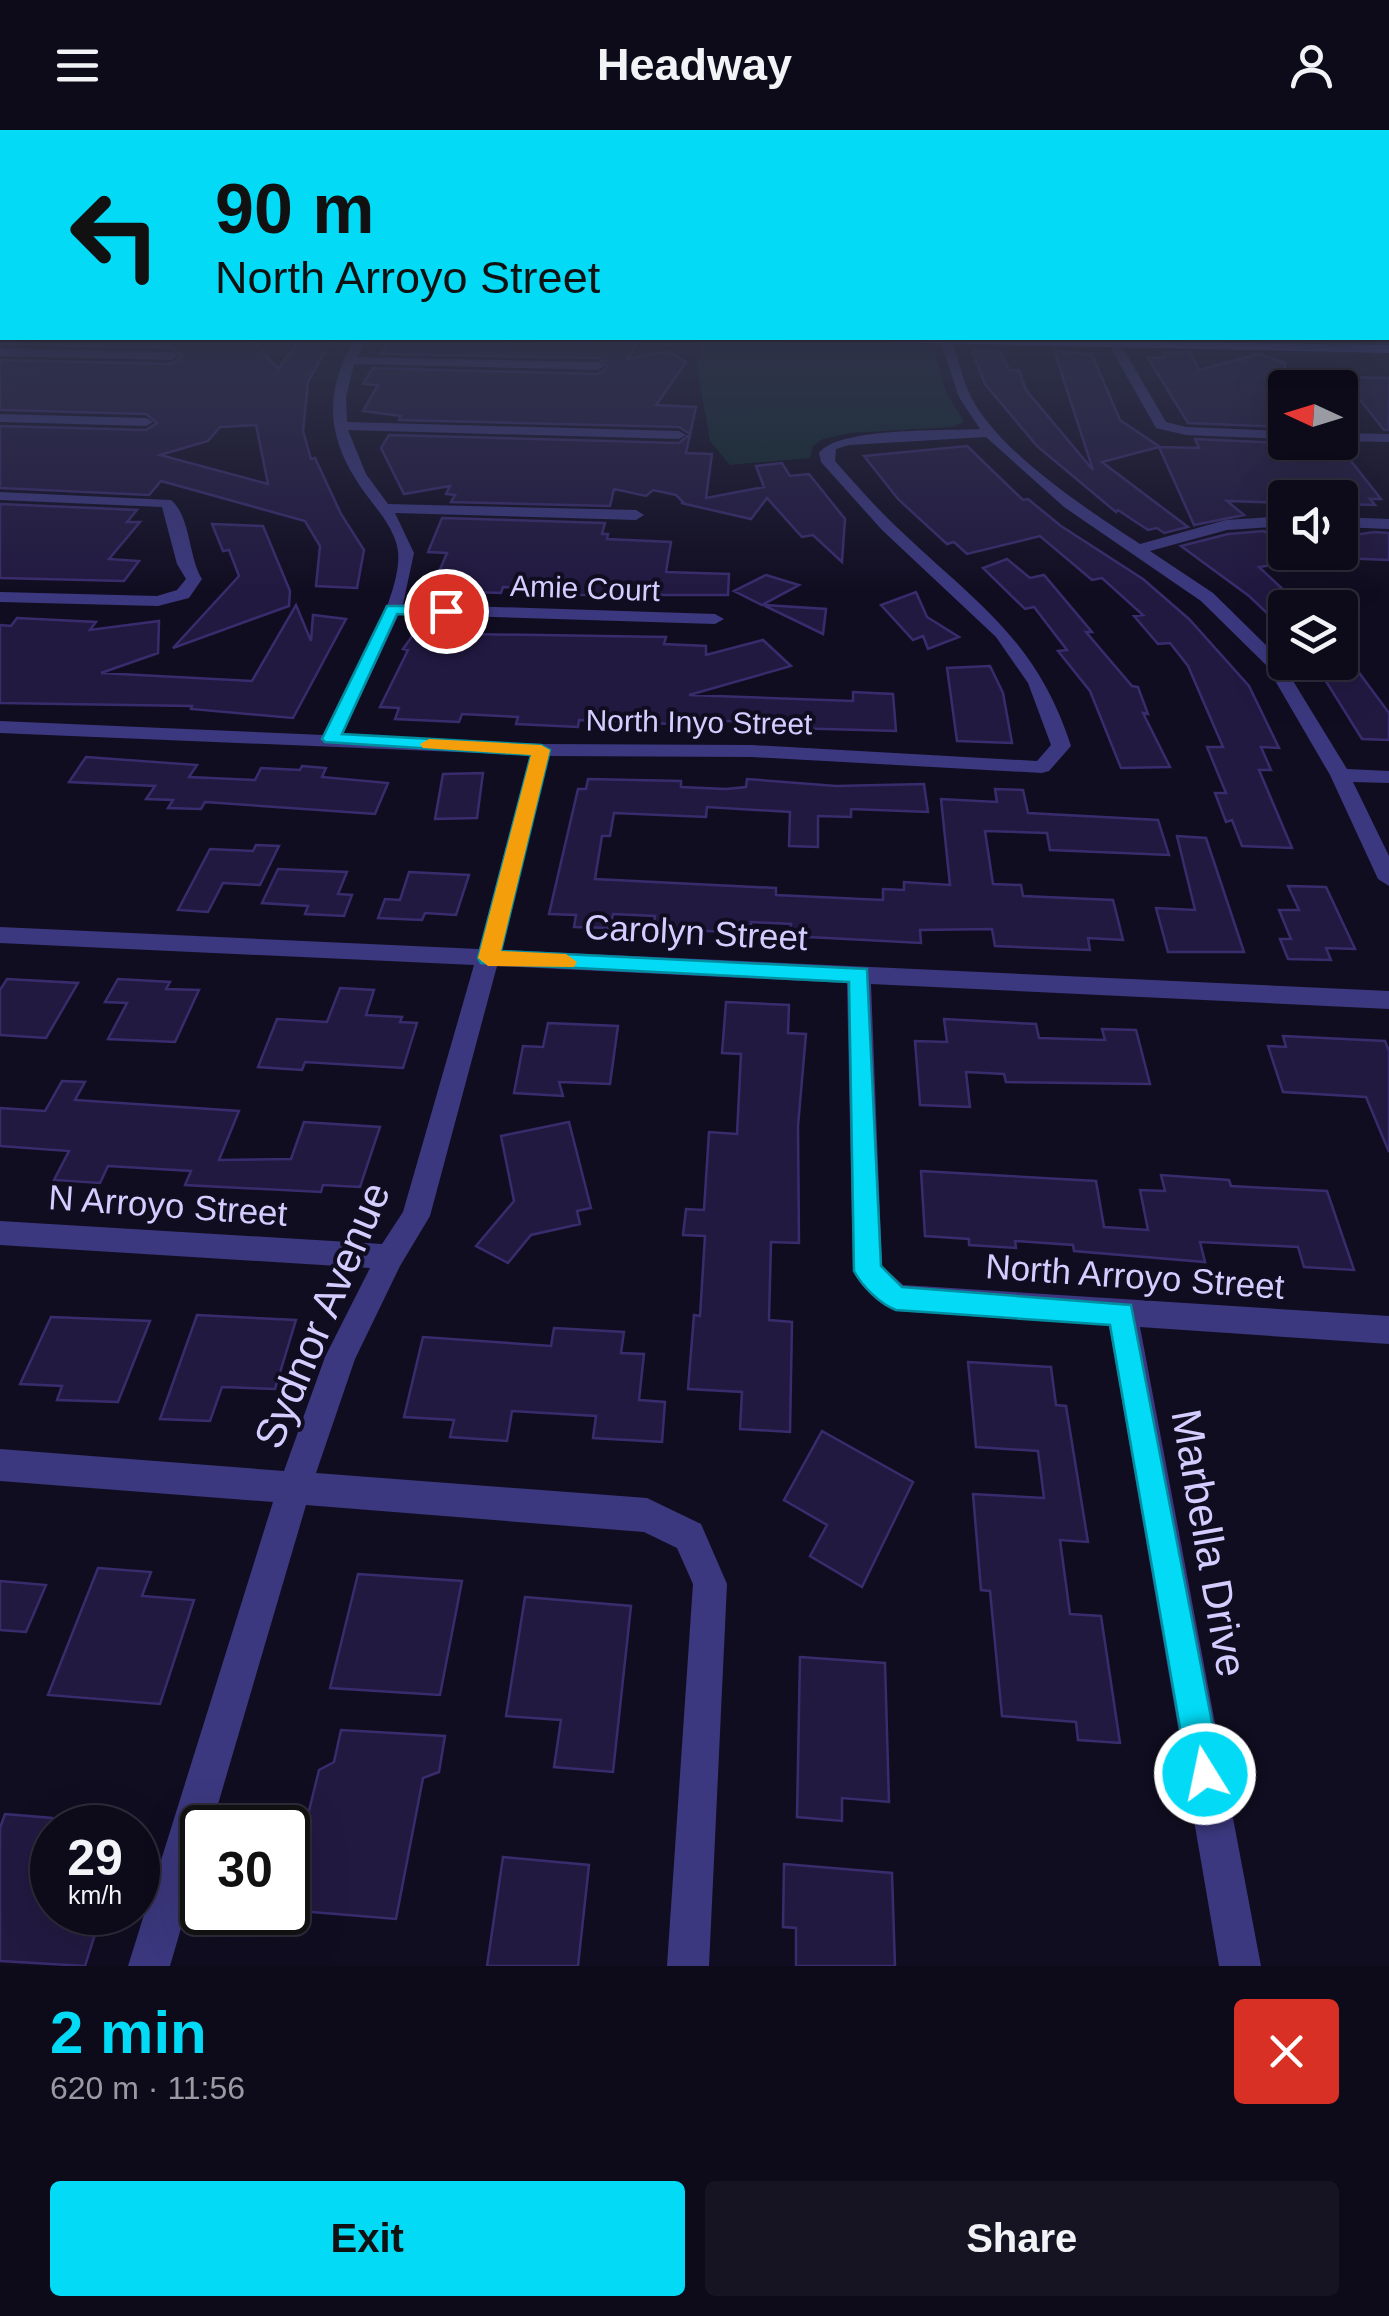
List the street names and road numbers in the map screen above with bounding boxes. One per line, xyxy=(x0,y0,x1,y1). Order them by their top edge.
street label: Amie Court xyxy=(509,569,661,607)
street label: North Inyo Street xyxy=(585,704,813,740)
street label: Carolyn Street xyxy=(583,907,809,957)
street label: Sydnor Avenue xyxy=(245,1175,399,1455)
street label: N Arroyo Street xyxy=(47,1177,289,1233)
street label: North Arroyo Street xyxy=(984,1246,1286,1306)
street label: Marbella Drive xyxy=(1162,1406,1256,1680)

